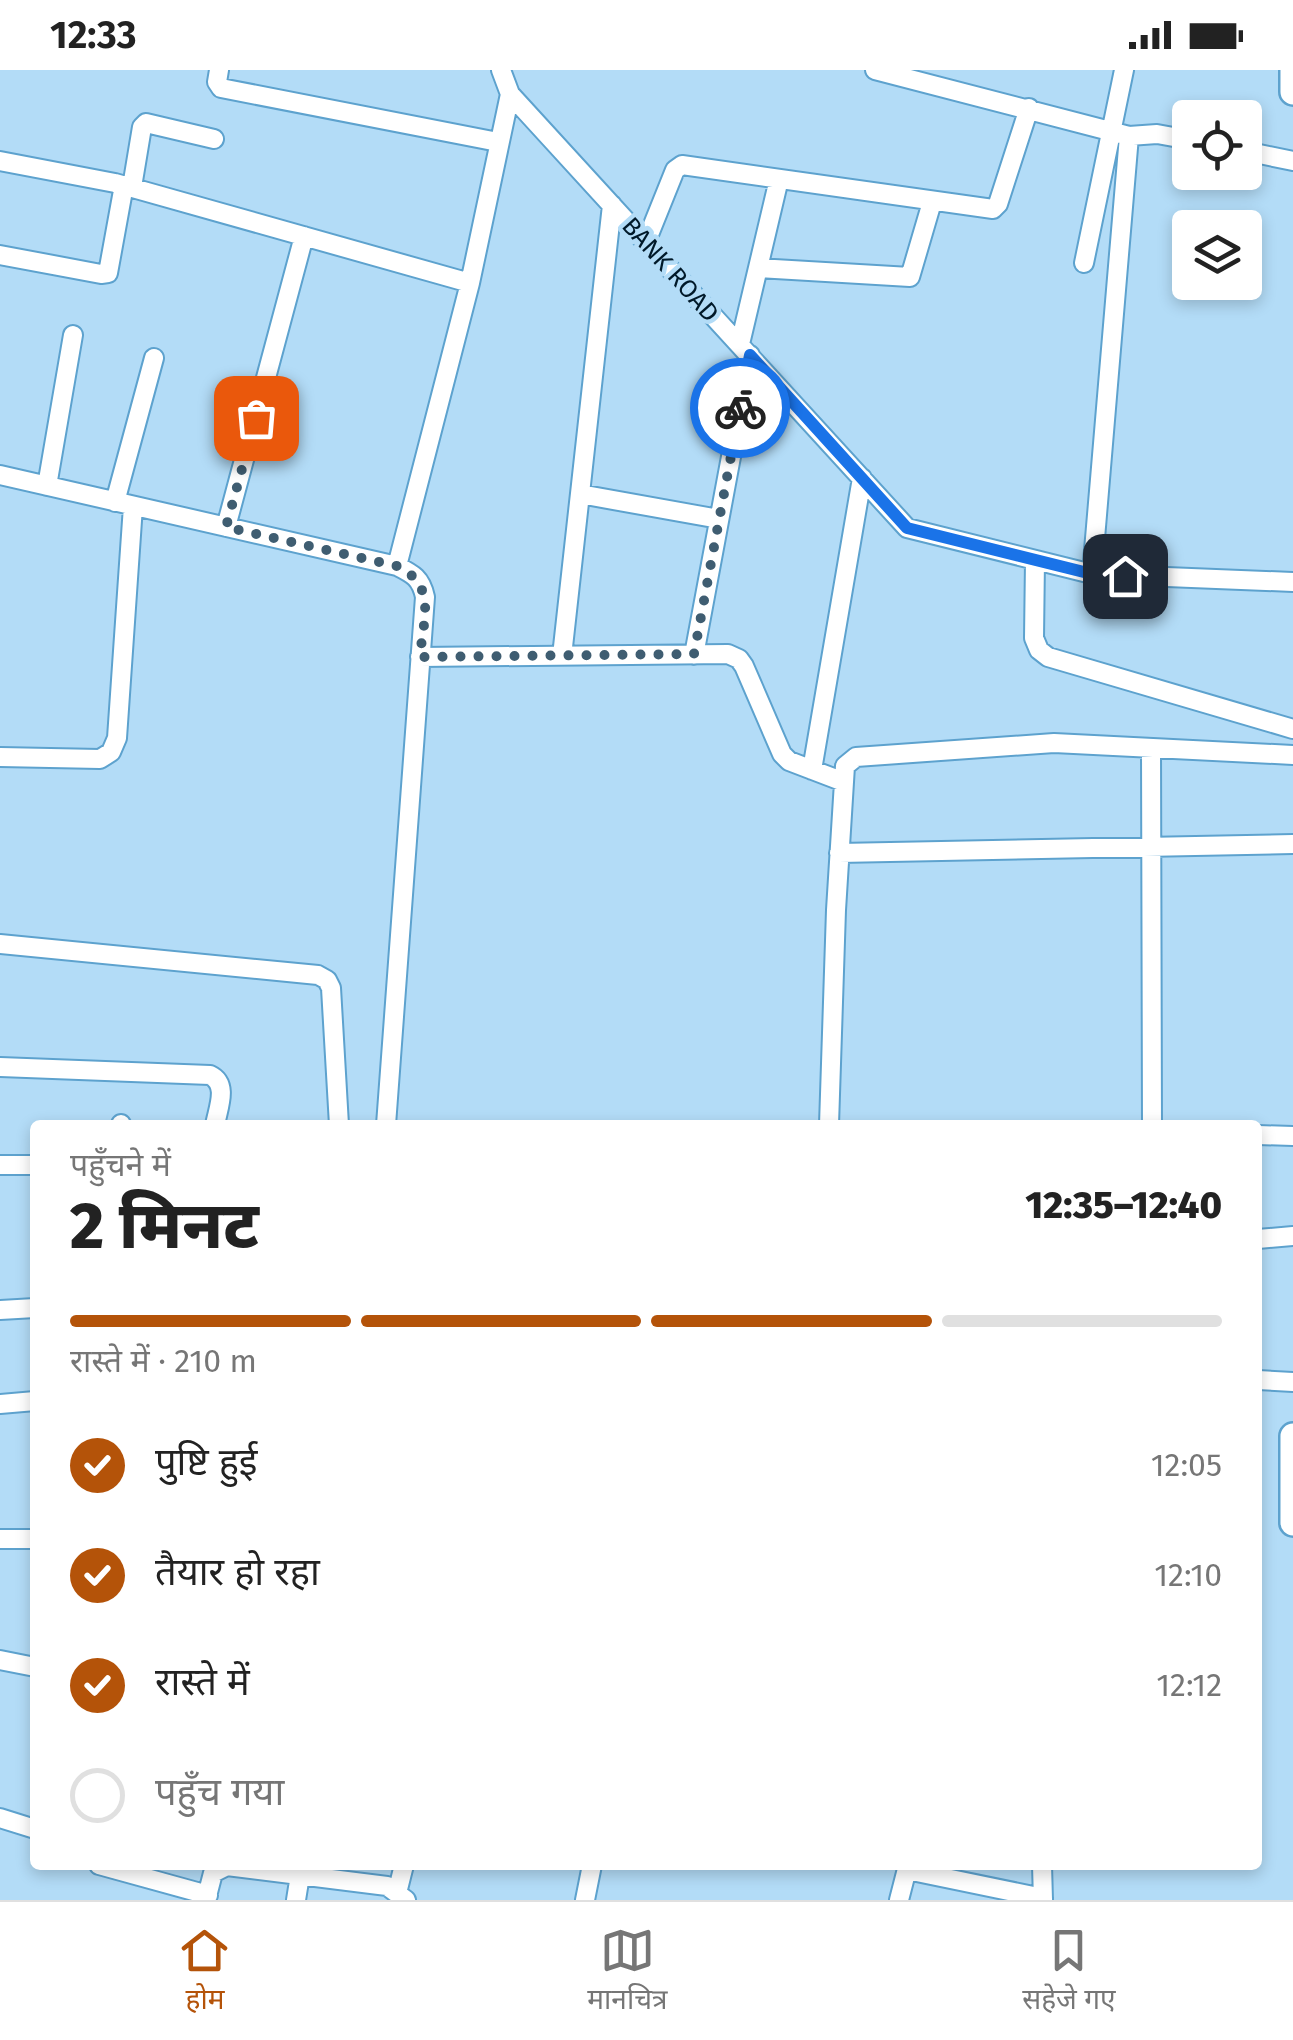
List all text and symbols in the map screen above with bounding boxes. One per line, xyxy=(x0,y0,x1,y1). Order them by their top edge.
text: 12:33 xyxy=(50,12,137,58)
map controls xyxy=(1172,100,1262,300)
button: locate xyxy=(1172,100,1262,190)
button: layers xyxy=(1172,210,1262,300)
street label: BANK ROAD xyxy=(616,211,725,328)
courier xyxy=(690,358,790,458)
pin xyxy=(214,376,299,461)
icon: bike xyxy=(713,381,768,436)
icon: bag xyxy=(229,391,284,446)
pin xyxy=(1083,534,1168,619)
icon: home xyxy=(1098,549,1153,604)
text: पहुँचने में xyxy=(70,1146,171,1184)
text: 12:35–12:40 xyxy=(1025,1182,1222,1228)
text: 2 मिनट xyxy=(70,1187,259,1265)
text: रास्ते में · 210 m xyxy=(70,1342,257,1380)
icon: check xyxy=(70,1438,125,1493)
text: पुष्टि हुई xyxy=(155,1439,258,1485)
text: 12:05 xyxy=(1151,1446,1222,1484)
icon: check xyxy=(70,1548,125,1603)
text: तैयार हो रहा xyxy=(155,1549,320,1595)
text: 12:10 xyxy=(1154,1556,1222,1594)
icon: check xyxy=(70,1658,125,1713)
text: रास्ते में xyxy=(155,1659,250,1705)
text: 12:12 xyxy=(1156,1666,1222,1704)
text: पहुँच गया xyxy=(155,1769,284,1815)
tab: होम xyxy=(177,1923,232,2020)
tab: मानचित्र xyxy=(587,1923,667,2020)
tab: सहेजे गए xyxy=(1022,1923,1116,2020)

